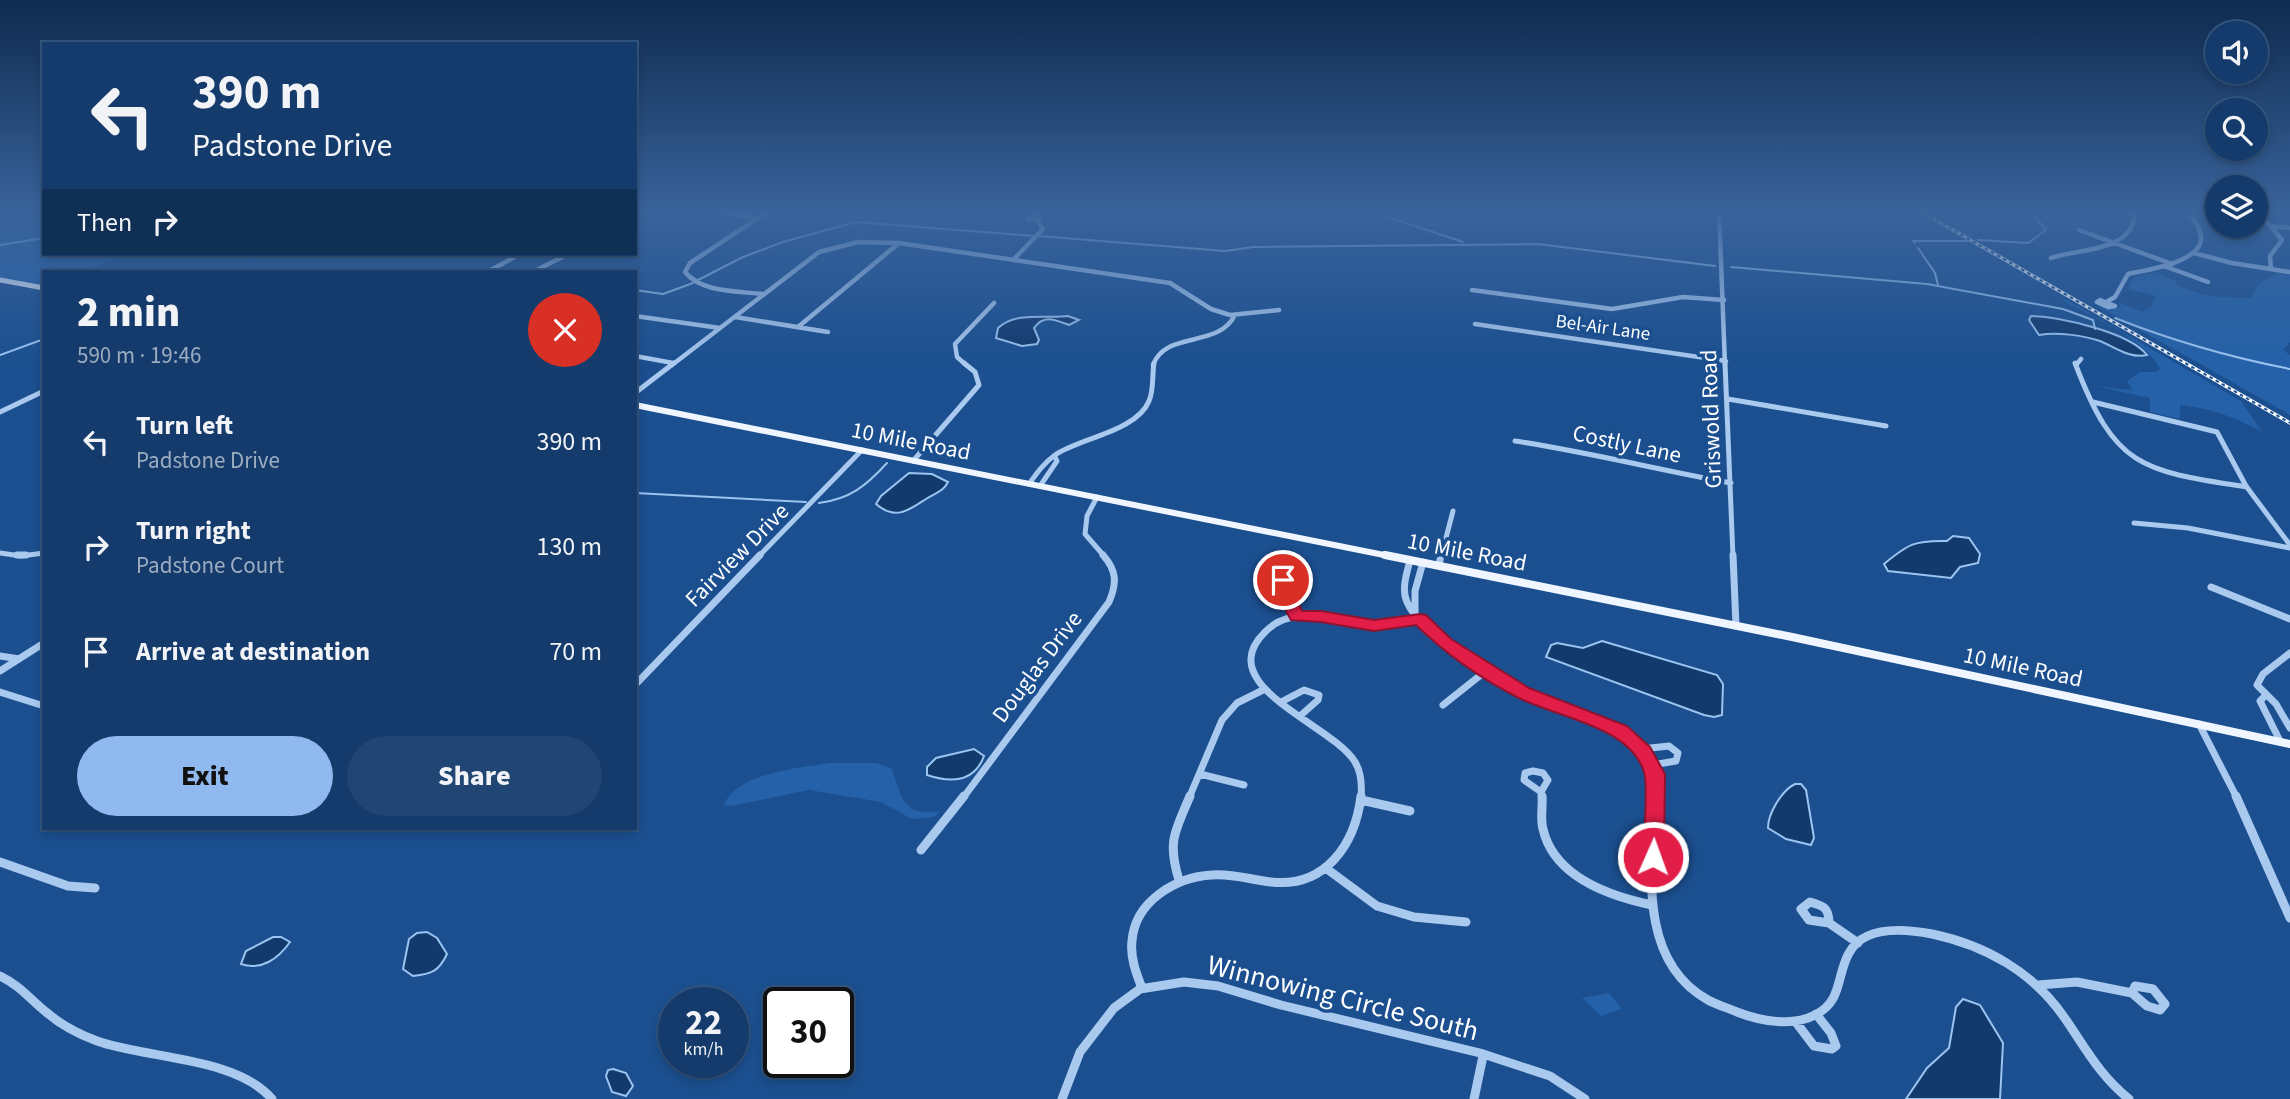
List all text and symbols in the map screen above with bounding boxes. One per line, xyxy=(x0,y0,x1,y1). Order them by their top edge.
map controls xyxy=(2205,21,2268,238)
button: sound xyxy=(2205,21,2268,84)
text: 390 m xyxy=(192,58,321,128)
icon: left xyxy=(77,70,168,161)
button: search xyxy=(2205,98,2268,161)
text: Padstone Drive xyxy=(192,123,392,169)
button: layers xyxy=(2205,175,2268,238)
icon: right xyxy=(146,203,184,241)
text: Then xyxy=(77,204,132,241)
text: 2 min xyxy=(77,283,180,343)
button: close xyxy=(528,293,602,367)
street label: Bel-Air Lane xyxy=(1554,308,1652,348)
text: 590 m · 19:46 xyxy=(77,339,201,372)
street label: Griswold Road xyxy=(1692,349,1730,489)
text: Turn left xyxy=(136,407,233,444)
street label: 10 Mile Road xyxy=(848,413,974,469)
street label: Costly Lane xyxy=(1570,416,1684,472)
icon: left xyxy=(77,423,115,461)
text: 390 m xyxy=(536,423,602,460)
text: Padstone Drive xyxy=(136,444,280,477)
street label: Fairview Drive xyxy=(677,495,797,615)
text: Turn right xyxy=(136,512,251,549)
street label: 10 Mile Road xyxy=(1404,524,1530,580)
icon: right xyxy=(77,528,115,566)
text: 130 m xyxy=(536,528,602,565)
text: Padstone Court xyxy=(136,549,284,582)
pin xyxy=(1253,550,1313,610)
icon: arrive xyxy=(1264,561,1302,599)
street label: Douglas Drive xyxy=(984,604,1090,730)
icon: arrive xyxy=(77,633,115,671)
text: Arrive at destination xyxy=(136,633,370,670)
text: 70 m xyxy=(549,633,602,670)
street label: 10 Mile Road xyxy=(1960,638,2086,696)
button: Exit xyxy=(77,736,333,816)
button: Share xyxy=(347,736,602,816)
position arrow xyxy=(1616,820,1690,894)
street label: Winnowing Circle South xyxy=(1203,945,1483,1051)
speed limit sign: 30 xyxy=(763,987,854,1078)
text: 22 xyxy=(685,998,722,1048)
text: km/h xyxy=(684,1037,723,1062)

